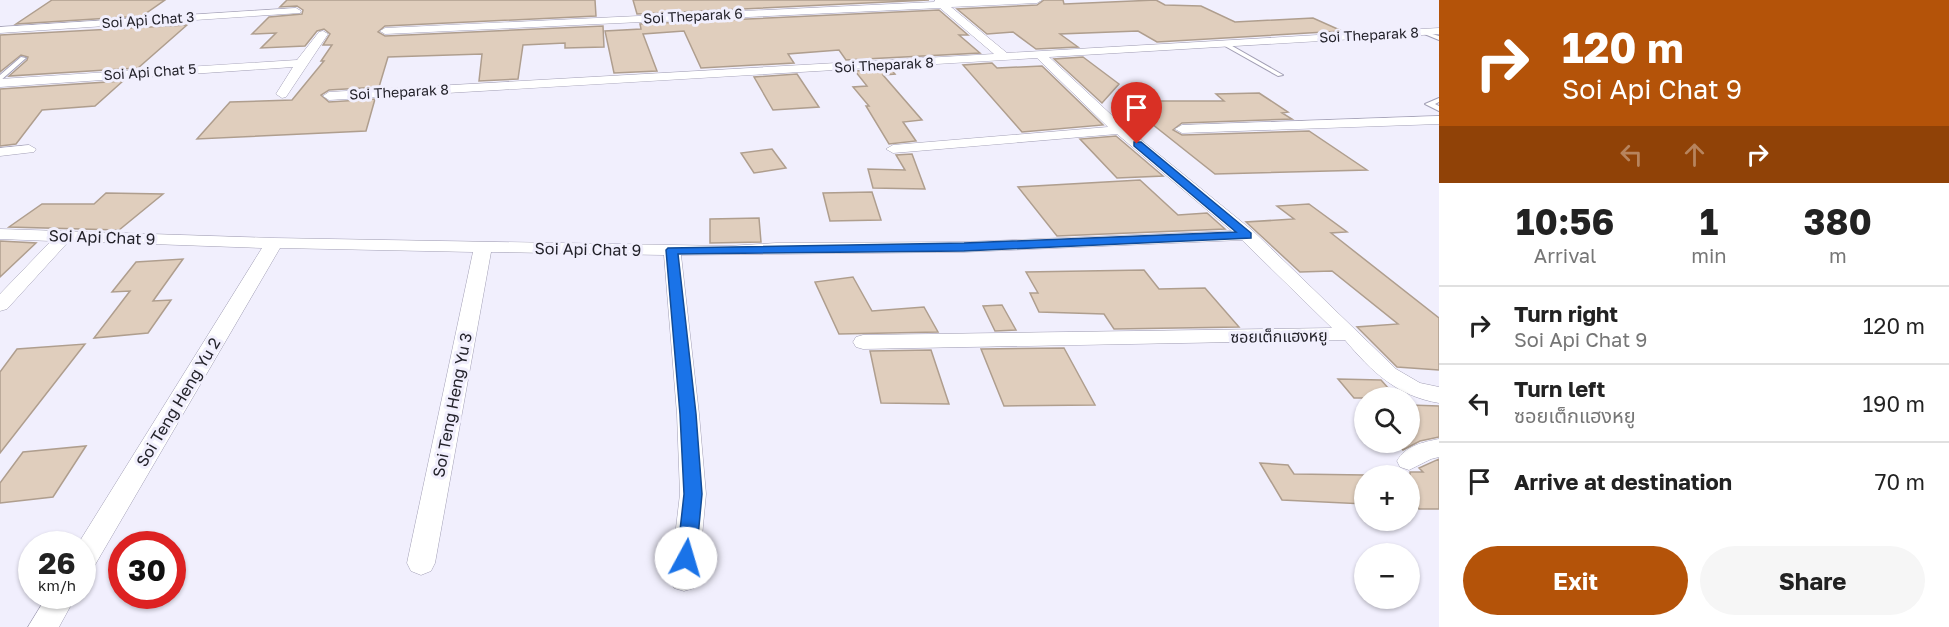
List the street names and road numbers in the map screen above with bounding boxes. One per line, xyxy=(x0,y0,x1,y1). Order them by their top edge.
street label: Soi Theparak 6 xyxy=(643,4,743,27)
street label: Soi Api Chat 3 xyxy=(101,8,195,31)
street label: Soi Theparak 8 xyxy=(1319,23,1419,46)
street label: Soi Theparak 8 xyxy=(834,53,934,76)
street label: Soi Api Chat 5 xyxy=(103,60,197,83)
street label: Soi Theparak 8 xyxy=(349,80,449,103)
street label: Soi Api Chat 9 xyxy=(48,225,156,249)
street label: Soi Api Chat 9 xyxy=(535,238,641,260)
street label: ซอยเต็กแฮงหยู xyxy=(1230,325,1328,347)
street label: Soi Teng Heng Yu 3 xyxy=(428,331,476,479)
street label: Soi Teng Heng Yu 2 xyxy=(132,334,224,470)

